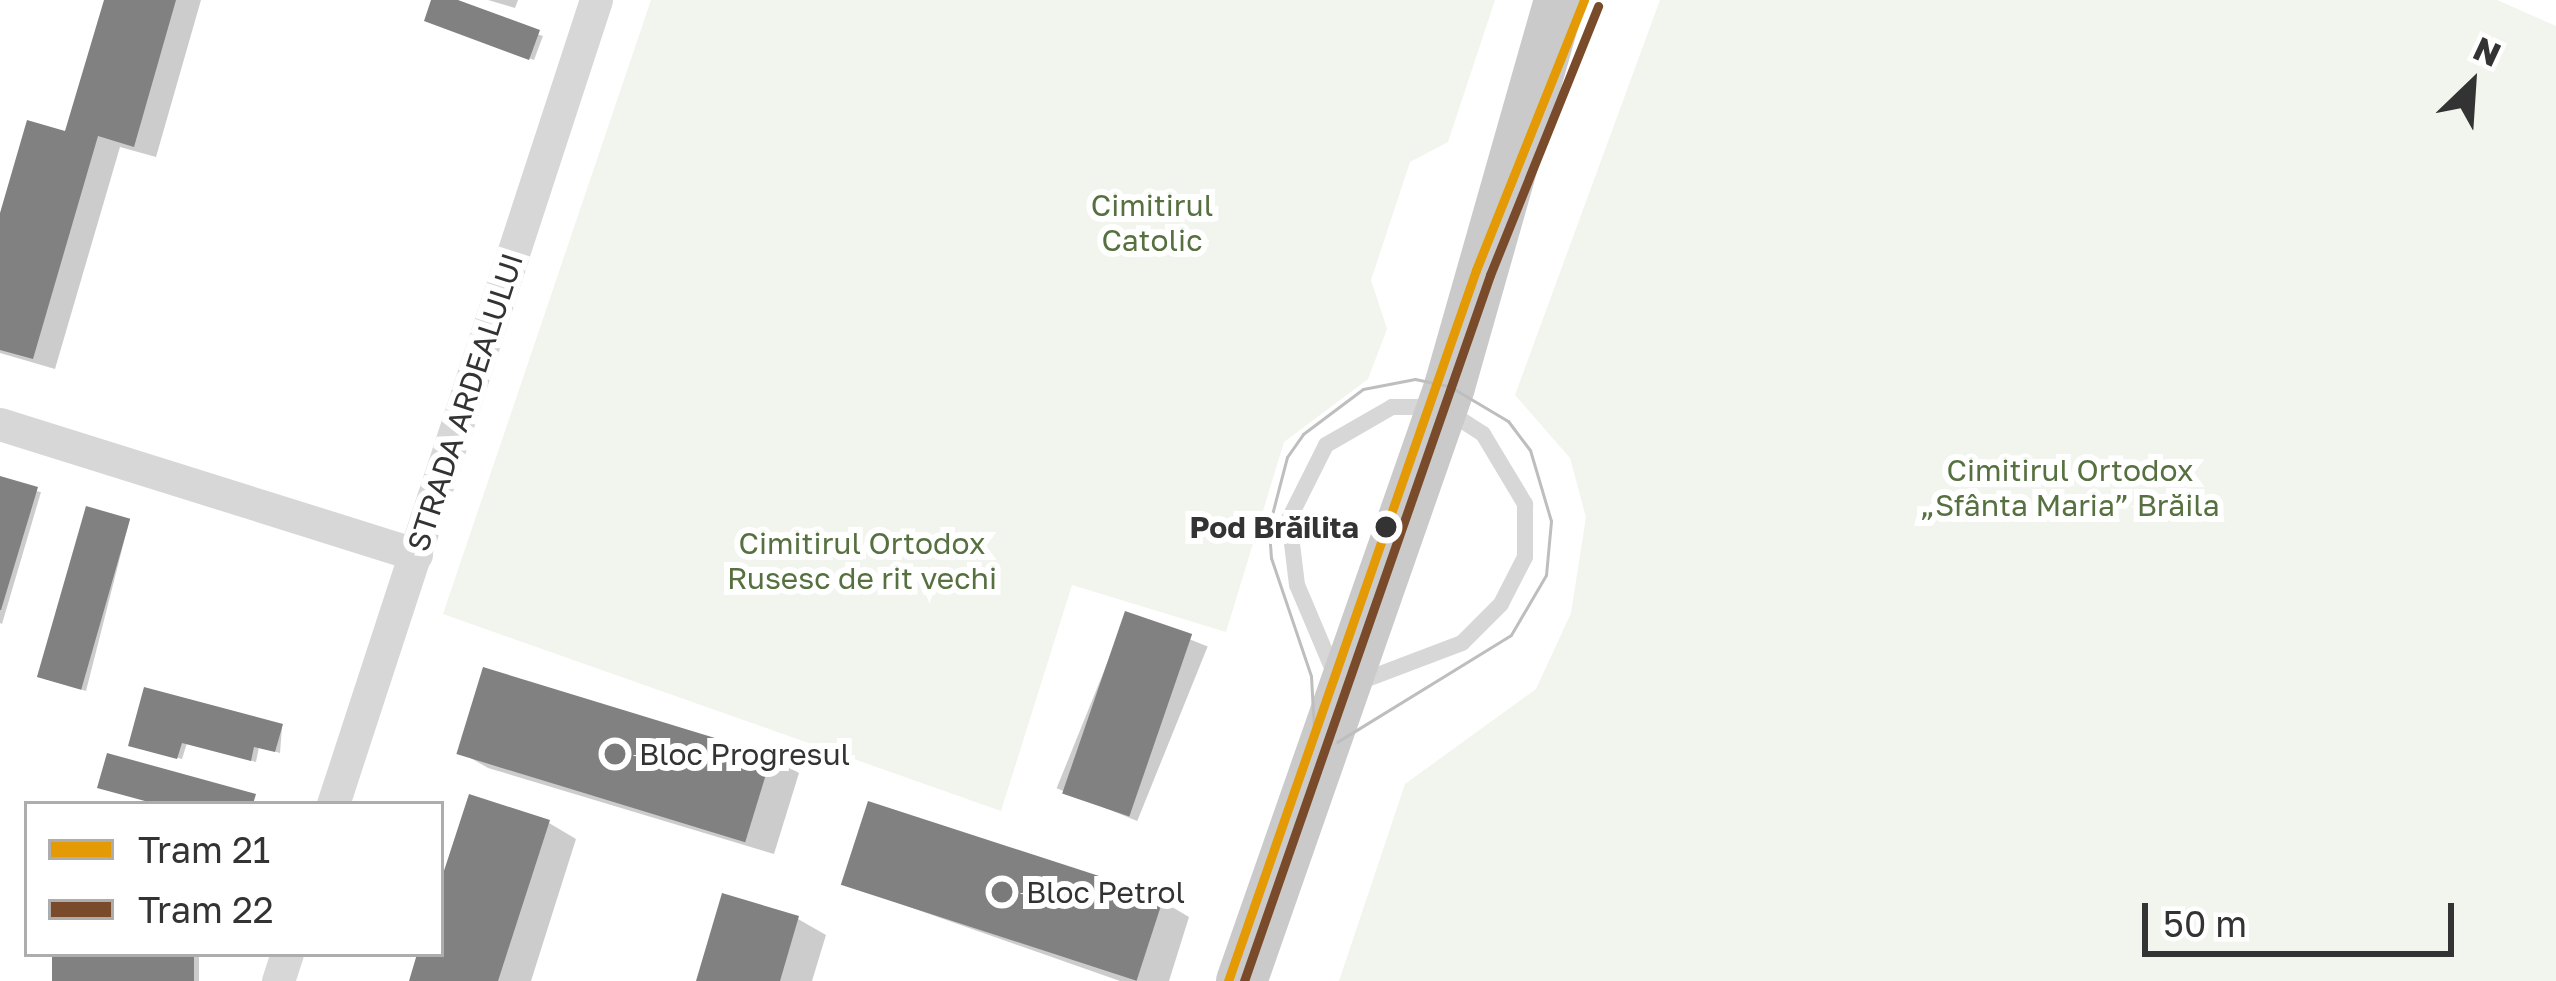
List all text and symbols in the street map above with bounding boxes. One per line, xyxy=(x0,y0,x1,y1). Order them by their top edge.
north arrow xyxy=(2412,24,2532,144)
text: N xyxy=(2468,28,2507,74)
park label: Cimitirul Catolic xyxy=(1091,187,1213,258)
street label: STRADA ARDEALULUI xyxy=(400,248,530,556)
park label: Cimitirul Ortodox „Sfânta Maria” Brăila xyxy=(1920,452,2220,522)
place label: Pod Brăilita xyxy=(1190,509,1359,545)
marker: Pod Brăilita xyxy=(1370,511,1402,543)
park label: Cimitirul Ortodox Rusesc de rit vechi xyxy=(727,525,997,596)
place label: Bloc Progresul xyxy=(639,736,850,772)
marker: Bloc Progresul xyxy=(602,741,628,767)
legend xyxy=(24,801,444,957)
text: Tram 21 xyxy=(138,828,270,871)
place label: Bloc Petrol xyxy=(1026,874,1185,910)
marker: Bloc Petrol xyxy=(989,879,1015,905)
scale bar xyxy=(2148,879,2460,953)
text: Tram 22 xyxy=(138,888,274,931)
text: 50 m xyxy=(2163,902,2247,945)

